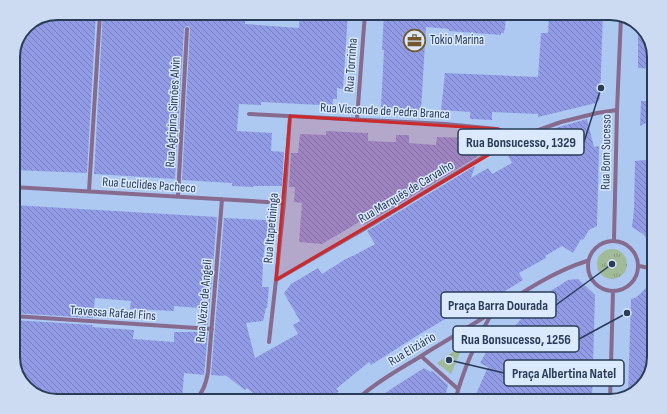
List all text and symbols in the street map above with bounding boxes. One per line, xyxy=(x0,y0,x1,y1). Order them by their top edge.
office icon: Tokio Marina xyxy=(402,27,428,53)
place label: Tokio Marina xyxy=(430,32,484,48)
street label: Rua Torrinha xyxy=(341,37,361,93)
street label: Rua Agripina Simões Alvin xyxy=(162,56,184,168)
street label: Rua Visconde de Pedra Branca xyxy=(320,100,450,122)
street label: Rua Bom Sucesso xyxy=(597,114,615,190)
callout: Rua Bonsucesso, 1329 xyxy=(458,129,584,155)
text: Rua Bonsucesso, 1329 xyxy=(466,134,576,151)
street label: Rua Marquês de Carvalho xyxy=(355,157,457,227)
street label: Rua Euclides Pacheco xyxy=(102,174,196,196)
street label: Rua Itapetininga xyxy=(260,192,282,264)
street label: Rua Vézio de Angeli xyxy=(192,259,216,343)
callout: Praça Barra Dourada xyxy=(441,292,556,318)
text: Praça Barra Dourada xyxy=(448,297,548,314)
street label: Travessa Rafael Fins xyxy=(70,302,157,324)
callout: Rua Bonsucesso, 1256 xyxy=(453,326,579,352)
street label: Rua Eliziário xyxy=(385,329,439,369)
text: Rua Bonsucesso, 1256 xyxy=(461,331,571,348)
callout: Praça Albertina Natel xyxy=(504,360,624,386)
text: Praça Albertina Natel xyxy=(512,365,616,382)

